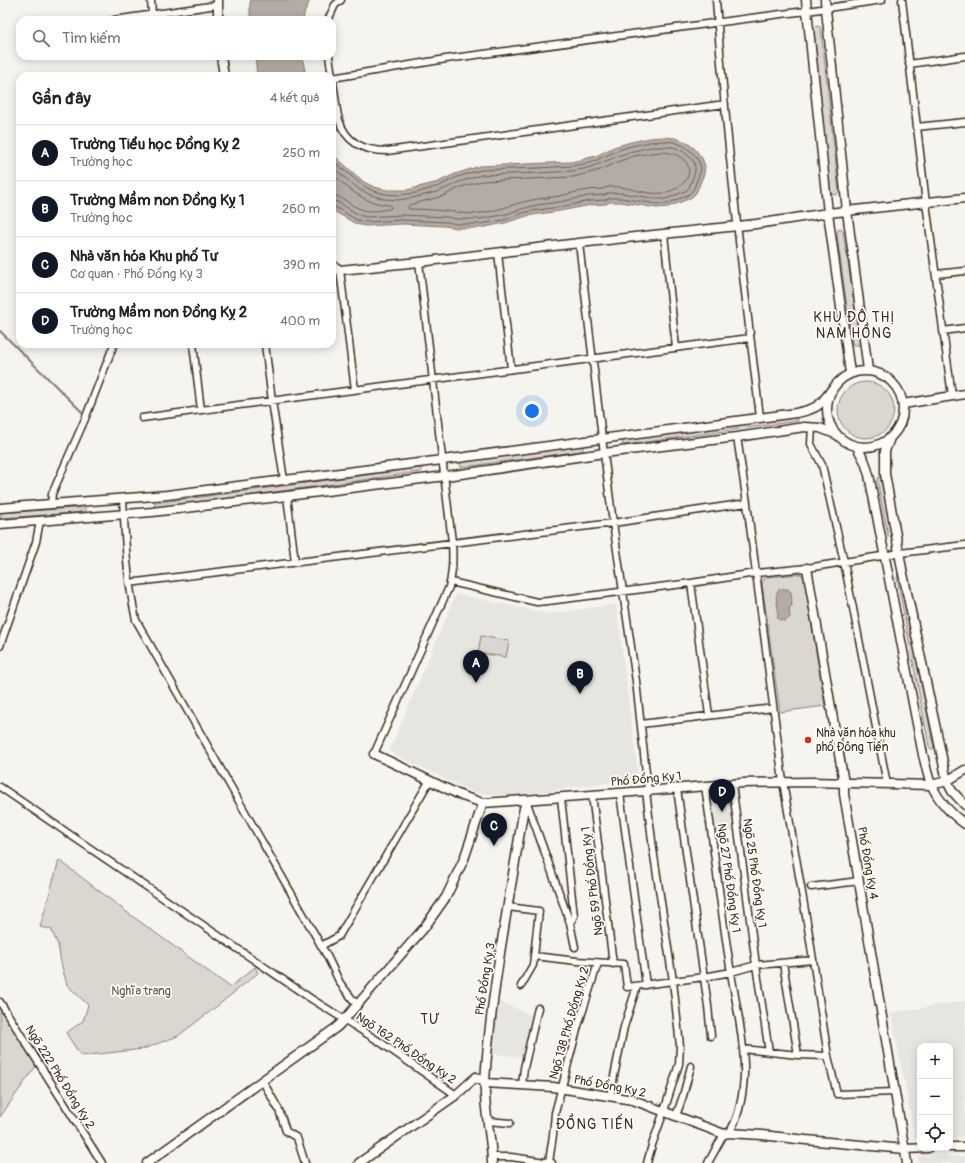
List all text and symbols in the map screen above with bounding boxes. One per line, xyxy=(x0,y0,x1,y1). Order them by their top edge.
search box xyxy=(16,16,336,60)
icon: search xyxy=(30,27,52,49)
text: Tìm kiếm xyxy=(62,29,121,48)
text: Gần đây xyxy=(32,88,91,109)
text: 4 kết quả xyxy=(270,90,320,106)
text: Trường Tiểu học Đồng Kỵ 2 xyxy=(70,135,240,154)
text: A xyxy=(41,145,49,161)
text: 250 m xyxy=(282,145,320,161)
text: Trường học xyxy=(70,154,133,170)
text: Trường Mầm non Đồng Kỵ 1 xyxy=(70,191,245,210)
text: B xyxy=(41,201,49,217)
text: 260 m xyxy=(282,201,320,217)
text: Trường học xyxy=(70,210,133,226)
text: Nhà văn hóa Khu phố Tư xyxy=(70,247,218,266)
text: C xyxy=(41,257,49,273)
text: 390 m xyxy=(283,257,320,273)
text: Cơ quan · Phố Đồng Kỵ 3 xyxy=(70,266,203,282)
text: Trường Mầm non Đồng Kỵ 2 xyxy=(70,303,247,322)
district label: KHU ĐÔ THỊ NAM HỒNG xyxy=(813,308,895,342)
text: D xyxy=(41,313,49,329)
text: 400 m xyxy=(280,313,320,329)
text: Trường học xyxy=(70,322,133,338)
your location xyxy=(522,401,542,421)
pin: A xyxy=(463,650,489,683)
pin: B xyxy=(567,661,593,694)
place label: Nhà văn hóa khu phố Đông Tiến xyxy=(816,726,896,755)
marker: Nhà văn hóa khu phố Đông Tiến xyxy=(803,735,813,745)
street label: Phố Đồng Kỵ 1 xyxy=(610,768,682,790)
pin: D xyxy=(709,779,735,812)
pin: C xyxy=(481,813,507,846)
street label: Ngõ 25 Phố Đồng Kỵ 1 xyxy=(739,817,771,929)
street label: Ngõ 27 Phố Đồng Kỵ 1 xyxy=(713,822,745,934)
street label: Phố Đồng Kỵ 4 xyxy=(854,825,882,901)
street label: Ngõ 59 Phố Đồng Kỵ 1 xyxy=(577,826,607,936)
street label: Phố Đồng Kỵ 3 xyxy=(471,941,499,1016)
street label: Ngõ 138 Phố Đồng Kỵ 2 xyxy=(545,965,593,1081)
park label: Nghĩa trang xyxy=(111,984,171,999)
street label: Ngõ 162 Phố Đồng Kỵ 2 xyxy=(353,1009,459,1088)
district label: TƯ xyxy=(420,1011,440,1028)
street label: Ngõ 222 Phố Đồng Kỵ 2 xyxy=(22,1022,99,1132)
map controls xyxy=(917,1043,953,1151)
button: + xyxy=(917,1043,953,1079)
street label: Phố Đồng Kỵ 2 xyxy=(573,1071,648,1101)
button: − xyxy=(917,1079,953,1115)
district label: ĐỒNG TIẾN xyxy=(556,1113,634,1133)
button: locate xyxy=(917,1115,953,1151)

